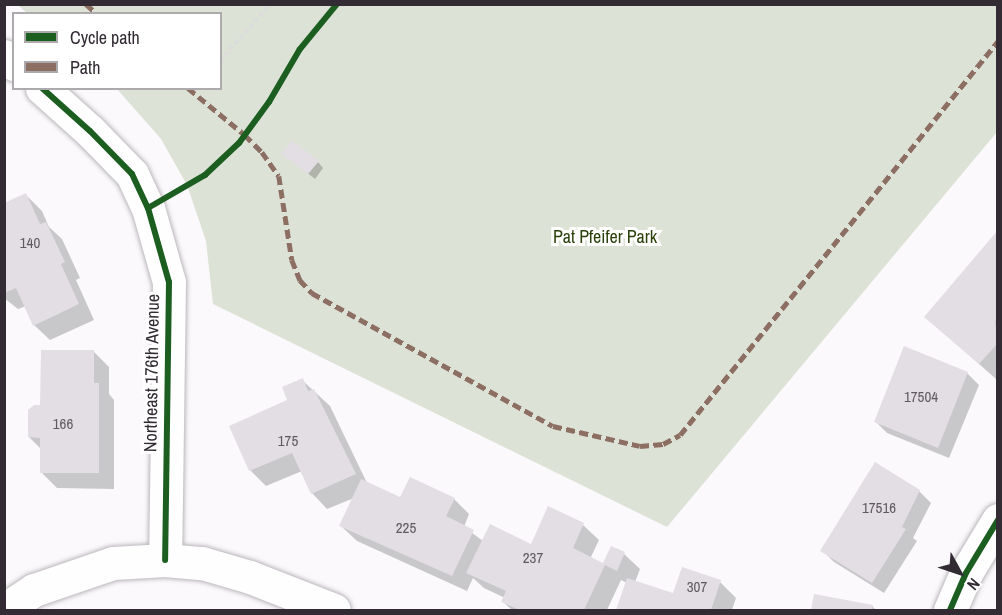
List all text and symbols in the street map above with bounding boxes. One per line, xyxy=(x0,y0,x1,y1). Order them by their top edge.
legend xyxy=(12,12,222,90)
text: Cycle path xyxy=(70,25,140,50)
text: Path xyxy=(70,55,100,80)
park label: Pat Pfeifer Park xyxy=(553,226,657,248)
house number: 140 xyxy=(20,234,40,252)
street label: Northeast 176th Avenue xyxy=(140,293,164,453)
house number: 17504 xyxy=(904,388,938,406)
house number: 166 xyxy=(53,415,73,433)
house number: 175 xyxy=(278,432,298,450)
house number: 17516 xyxy=(862,499,896,517)
house number: 225 xyxy=(396,519,416,537)
north arrow xyxy=(930,543,990,603)
house number: 237 xyxy=(523,549,543,567)
text: N xyxy=(962,574,985,595)
house number: 307 xyxy=(687,578,707,596)

